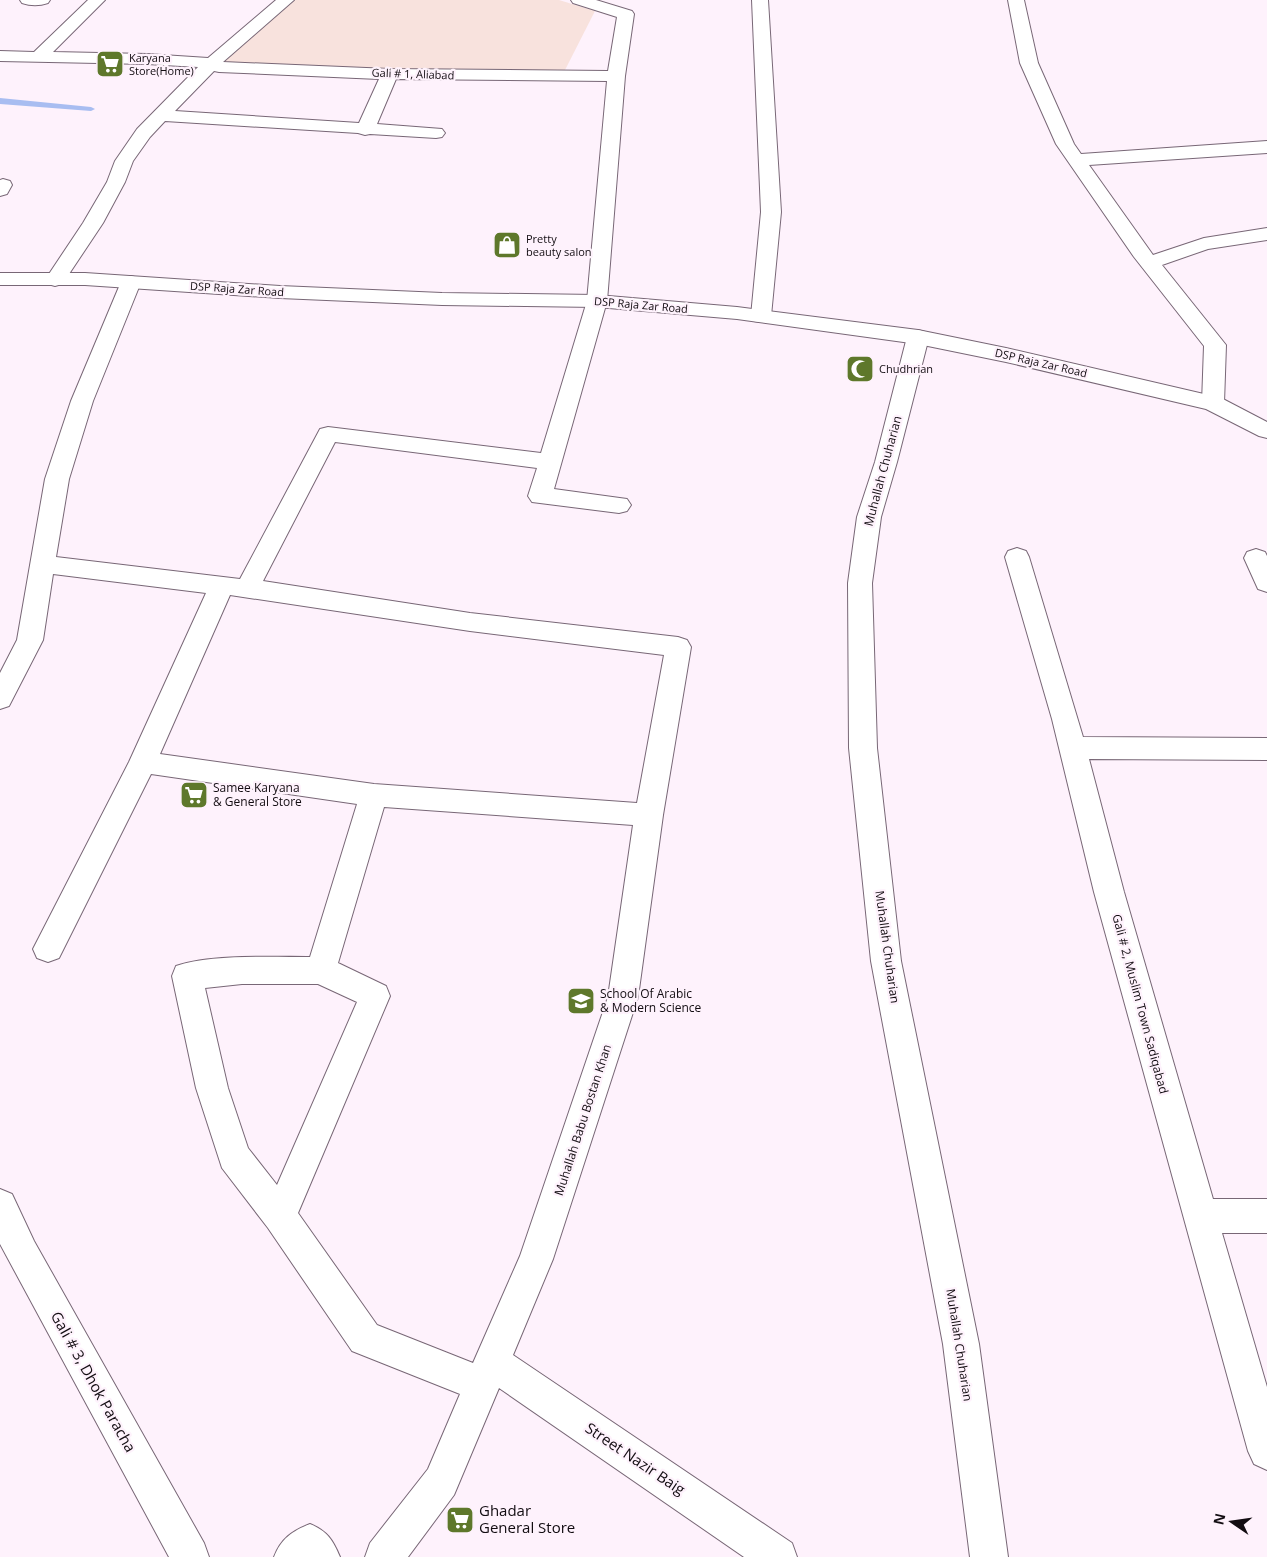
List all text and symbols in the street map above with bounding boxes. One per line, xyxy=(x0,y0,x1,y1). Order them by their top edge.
supermarket icon: Karyana Store(Home) xyxy=(95,49,125,79)
place label: Karyana Store(Home) xyxy=(129,50,194,78)
street label: Gali # 1, Aliabad xyxy=(371,65,455,82)
shop icon: Pretty beauty salon xyxy=(492,230,522,260)
place label: Pretty beauty salon xyxy=(526,231,592,259)
street label: DSP Raja Zar Road xyxy=(190,278,285,299)
street label: DSP Raja Zar Road xyxy=(593,293,689,316)
street label: DSP Raja Zar Road xyxy=(994,345,1089,380)
mosque icon: Chudhrian xyxy=(845,354,875,384)
place label: Chudhrian xyxy=(879,361,933,376)
street label: Muhallah Chuharian xyxy=(860,414,905,528)
place label: Samee Karyana & General Store xyxy=(213,779,302,810)
supermarket icon: Samee Karyana & General Store xyxy=(179,780,209,810)
street label: Muhallah Chuharian xyxy=(871,889,904,1004)
street label: Gali # 2, Muslim Town Sadiqabad xyxy=(1108,912,1173,1096)
place label: School Of Arabic & Modern Science xyxy=(600,985,702,1016)
school or university icon: School Of Arabic & Modern Science xyxy=(566,986,596,1016)
street label: Muhallah Babu Bostan Khan xyxy=(550,1042,615,1198)
street label: Muhallah Chuharian xyxy=(942,1287,977,1402)
street label: Gali # 3, Dhok Paracha xyxy=(47,1308,141,1455)
street label: Street Nazir Baig xyxy=(582,1417,689,1499)
north arrow xyxy=(1207,1497,1257,1547)
place label: Ghadar General Store xyxy=(479,1500,575,1537)
supermarket icon: Ghadar General Store xyxy=(445,1505,475,1535)
text: N xyxy=(1208,1511,1229,1527)

